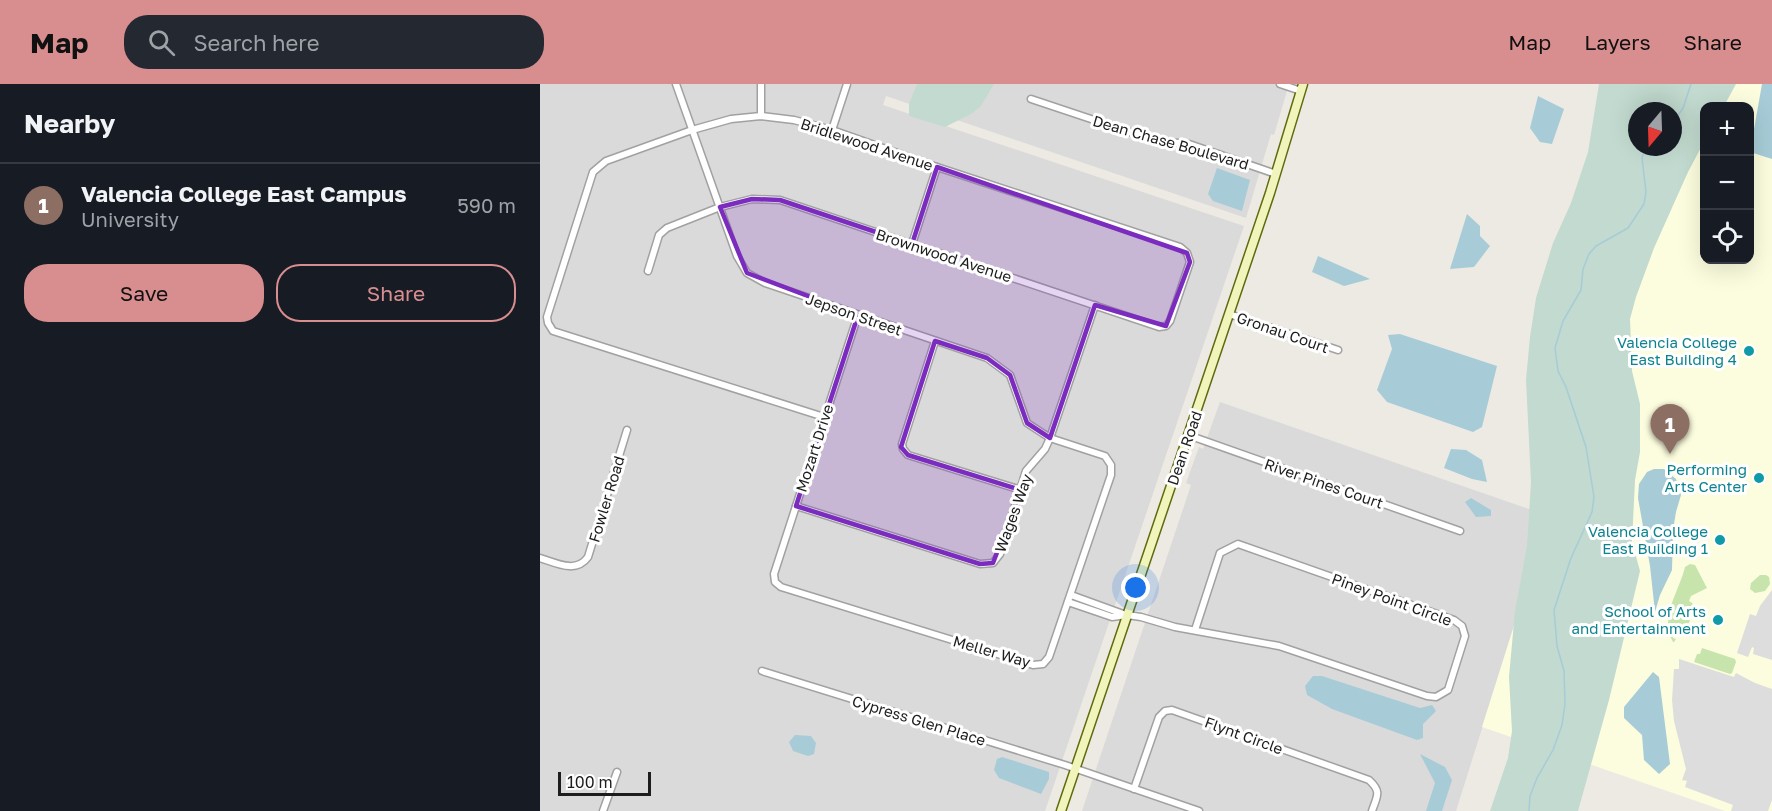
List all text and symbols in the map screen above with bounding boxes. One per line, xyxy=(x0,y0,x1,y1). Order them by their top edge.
search box xyxy=(124,15,544,69)
text: Map xyxy=(30,26,88,59)
icon: search xyxy=(145,26,178,59)
text: Search here xyxy=(193,29,319,56)
text: Map xyxy=(1508,29,1551,55)
text: Layers xyxy=(1584,29,1651,55)
text: Share xyxy=(1684,29,1742,55)
north arrow xyxy=(1628,102,1682,156)
map controls xyxy=(1700,102,1754,264)
button: + xyxy=(1700,102,1754,156)
text: Nearby xyxy=(24,108,115,139)
street label: Dean Chase Boulevard xyxy=(1091,111,1251,173)
street label: Bridlewood Avenue xyxy=(798,114,936,174)
button: − xyxy=(1700,156,1754,210)
text: Valencia College East Campus xyxy=(81,180,406,207)
text: 1 xyxy=(38,193,49,217)
text: 590 m xyxy=(457,193,516,217)
text: University xyxy=(81,207,179,231)
button: locate xyxy=(1700,210,1754,264)
street label: Brownwood Avenue xyxy=(874,225,1014,286)
button: Save xyxy=(24,264,264,322)
button: Share xyxy=(276,264,516,322)
street label: Jepson Street xyxy=(804,289,904,339)
street label: Gronau Court xyxy=(1235,308,1331,356)
place label: Valencia College East Building 4 xyxy=(1617,333,1737,368)
marker: Valencia College East Building 4 xyxy=(1742,344,1756,358)
street label: Mozart Drive xyxy=(791,402,837,494)
pin: 1 xyxy=(1650,404,1690,454)
street label: Dean Road xyxy=(1163,408,1205,488)
street label: Fowler Road xyxy=(584,454,628,544)
street label: River Pines Court xyxy=(1262,454,1386,512)
place label: Performing Arts Center xyxy=(1665,460,1747,495)
street label: Wages Way xyxy=(990,471,1036,555)
marker: Performing Arts Center xyxy=(1752,471,1766,485)
place label: Valencia College East Building 1 xyxy=(1588,522,1708,557)
marker: Valencia College East Building 1 xyxy=(1713,533,1727,547)
street label: Piney Point Circle xyxy=(1329,569,1455,629)
your location xyxy=(1121,573,1150,602)
place label: School of Arts and Entertainment xyxy=(1571,602,1706,637)
marker: School of Arts and Entertainment xyxy=(1711,613,1725,627)
street label: Meller Way xyxy=(951,631,1033,671)
street label: Cypress Glen Place xyxy=(850,691,988,749)
street label: Flynt Circle xyxy=(1202,713,1286,758)
scale bar xyxy=(558,769,651,796)
text: 100 m xyxy=(567,772,613,792)

